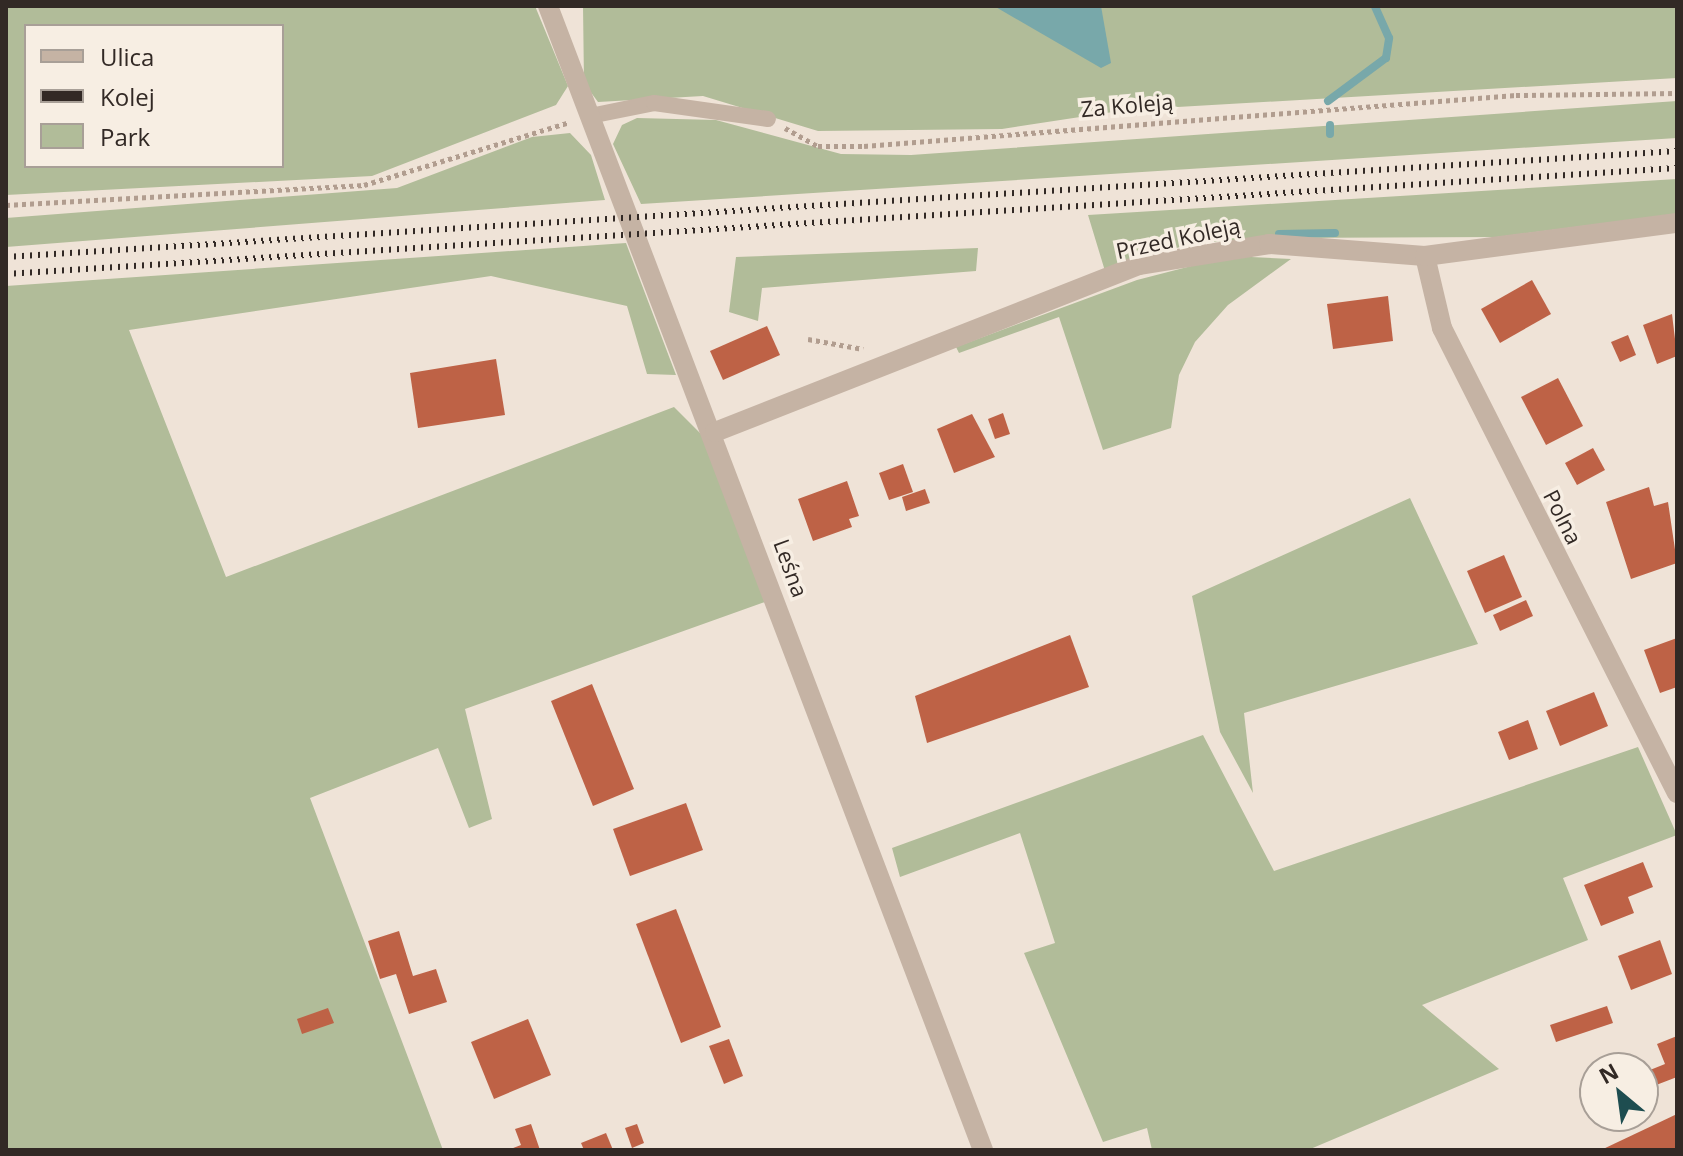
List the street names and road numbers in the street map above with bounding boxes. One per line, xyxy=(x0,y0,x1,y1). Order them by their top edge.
street label: Za Koleją xyxy=(1080,88,1174,122)
street label: Przed Koleją xyxy=(1113,212,1243,264)
street label: Polna xyxy=(1538,485,1588,549)
street label: Leśna xyxy=(768,535,814,601)

